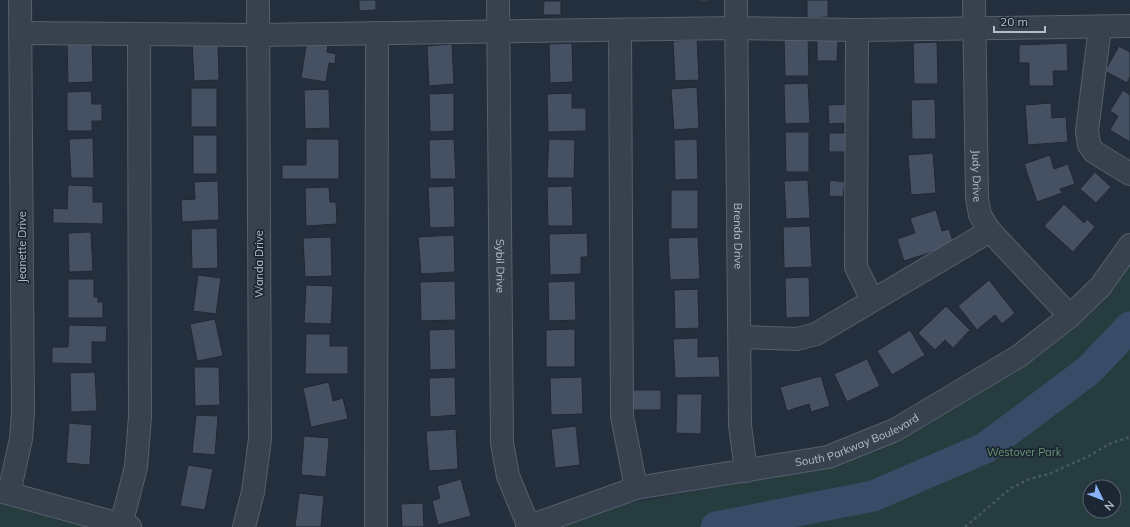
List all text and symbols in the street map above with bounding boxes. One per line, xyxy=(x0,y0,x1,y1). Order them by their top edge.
scale bar xyxy=(994,8,1045,34)
text: 20 m xyxy=(1000,14,1028,29)
street label: Judy Drive xyxy=(969,150,985,203)
street label: Brenda Drive xyxy=(731,203,746,269)
street label: Jeanette Drive xyxy=(15,211,29,283)
street label: Wanda Drive xyxy=(252,230,266,298)
street label: Sybil Drive xyxy=(493,239,508,293)
street label: South Parkway Boulevard xyxy=(794,410,921,469)
park label: Westover Park xyxy=(987,445,1062,459)
north arrow xyxy=(1082,479,1122,519)
text: N xyxy=(1101,498,1117,514)

